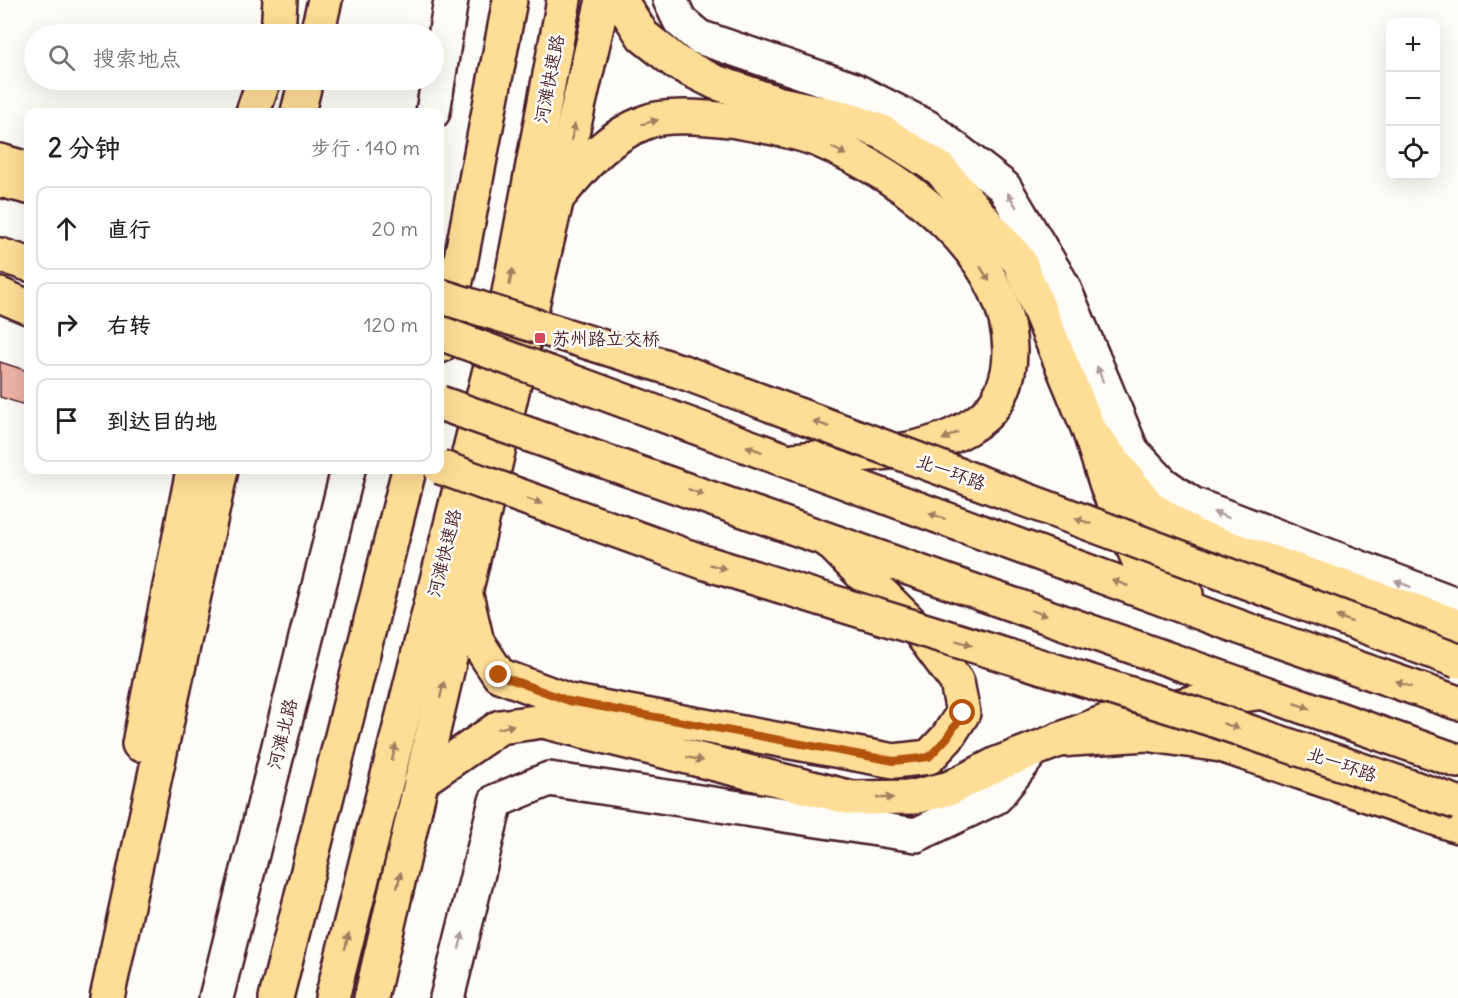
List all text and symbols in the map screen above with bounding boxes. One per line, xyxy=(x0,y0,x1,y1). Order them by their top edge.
map controls xyxy=(1386,18,1440,180)
button: + xyxy=(1386,18,1440,72)
search box xyxy=(24,24,444,90)
street label: 河滩快速路 xyxy=(529,33,569,125)
icon: search xyxy=(45,41,78,74)
text: 搜索地点 xyxy=(93,44,181,72)
button: − xyxy=(1386,72,1440,126)
one-way arrow xyxy=(641,117,659,127)
one-way arrow xyxy=(569,122,578,141)
button: locate xyxy=(1386,126,1440,180)
text: 2 分钟 xyxy=(48,131,120,164)
text: 步行 · 140 m xyxy=(311,135,420,160)
one-way arrow xyxy=(831,146,848,156)
one-way arrow xyxy=(1006,192,1017,208)
icon: ahead xyxy=(50,212,83,245)
text: 直行 xyxy=(107,215,151,243)
text: 20 m xyxy=(372,216,418,241)
one-way arrow xyxy=(980,266,991,282)
one-way arrow xyxy=(507,268,516,287)
icon: right xyxy=(50,308,83,341)
text: 右转 xyxy=(107,311,151,339)
text: 120 m xyxy=(364,312,418,337)
place label: 苏州路立交桥 xyxy=(552,327,660,350)
marker: 苏州路立交桥 xyxy=(533,331,547,345)
one-way arrow xyxy=(1094,365,1104,383)
icon: arrive xyxy=(50,404,83,437)
text: 到达目的地 xyxy=(107,407,217,435)
one-way arrow xyxy=(812,418,830,428)
one-way arrow xyxy=(941,431,958,440)
one-way arrow xyxy=(745,443,763,453)
street label: 北一环路 xyxy=(913,449,989,495)
one-way arrow xyxy=(687,488,705,498)
one-way arrow xyxy=(525,497,543,507)
street label: 河滩快速路 xyxy=(422,507,466,599)
one-way arrow xyxy=(928,510,946,520)
one-way arrow xyxy=(1212,510,1230,519)
one-way arrow xyxy=(1074,516,1092,525)
one-way arrow xyxy=(709,563,727,572)
one-way arrow xyxy=(1111,577,1129,587)
one-way arrow xyxy=(1394,579,1412,588)
one-way arrow xyxy=(1030,609,1048,619)
one-way arrow xyxy=(1335,613,1353,623)
one-way arrow xyxy=(955,639,973,648)
route end xyxy=(485,661,511,687)
one-way arrow xyxy=(1394,678,1412,688)
one-way arrow xyxy=(438,680,448,699)
street label: 河滩北路 xyxy=(262,696,302,772)
route start xyxy=(949,699,975,725)
one-way arrow xyxy=(1293,701,1311,711)
one-way arrow xyxy=(496,722,515,732)
one-way arrow xyxy=(1222,722,1240,731)
street label: 北一环路 xyxy=(1304,741,1380,787)
one-way arrow xyxy=(389,743,399,761)
one-way arrow xyxy=(686,755,704,765)
one-way arrow xyxy=(876,793,895,803)
one-way arrow xyxy=(394,870,404,889)
one-way arrow xyxy=(342,932,352,950)
one-way arrow xyxy=(457,932,467,950)

